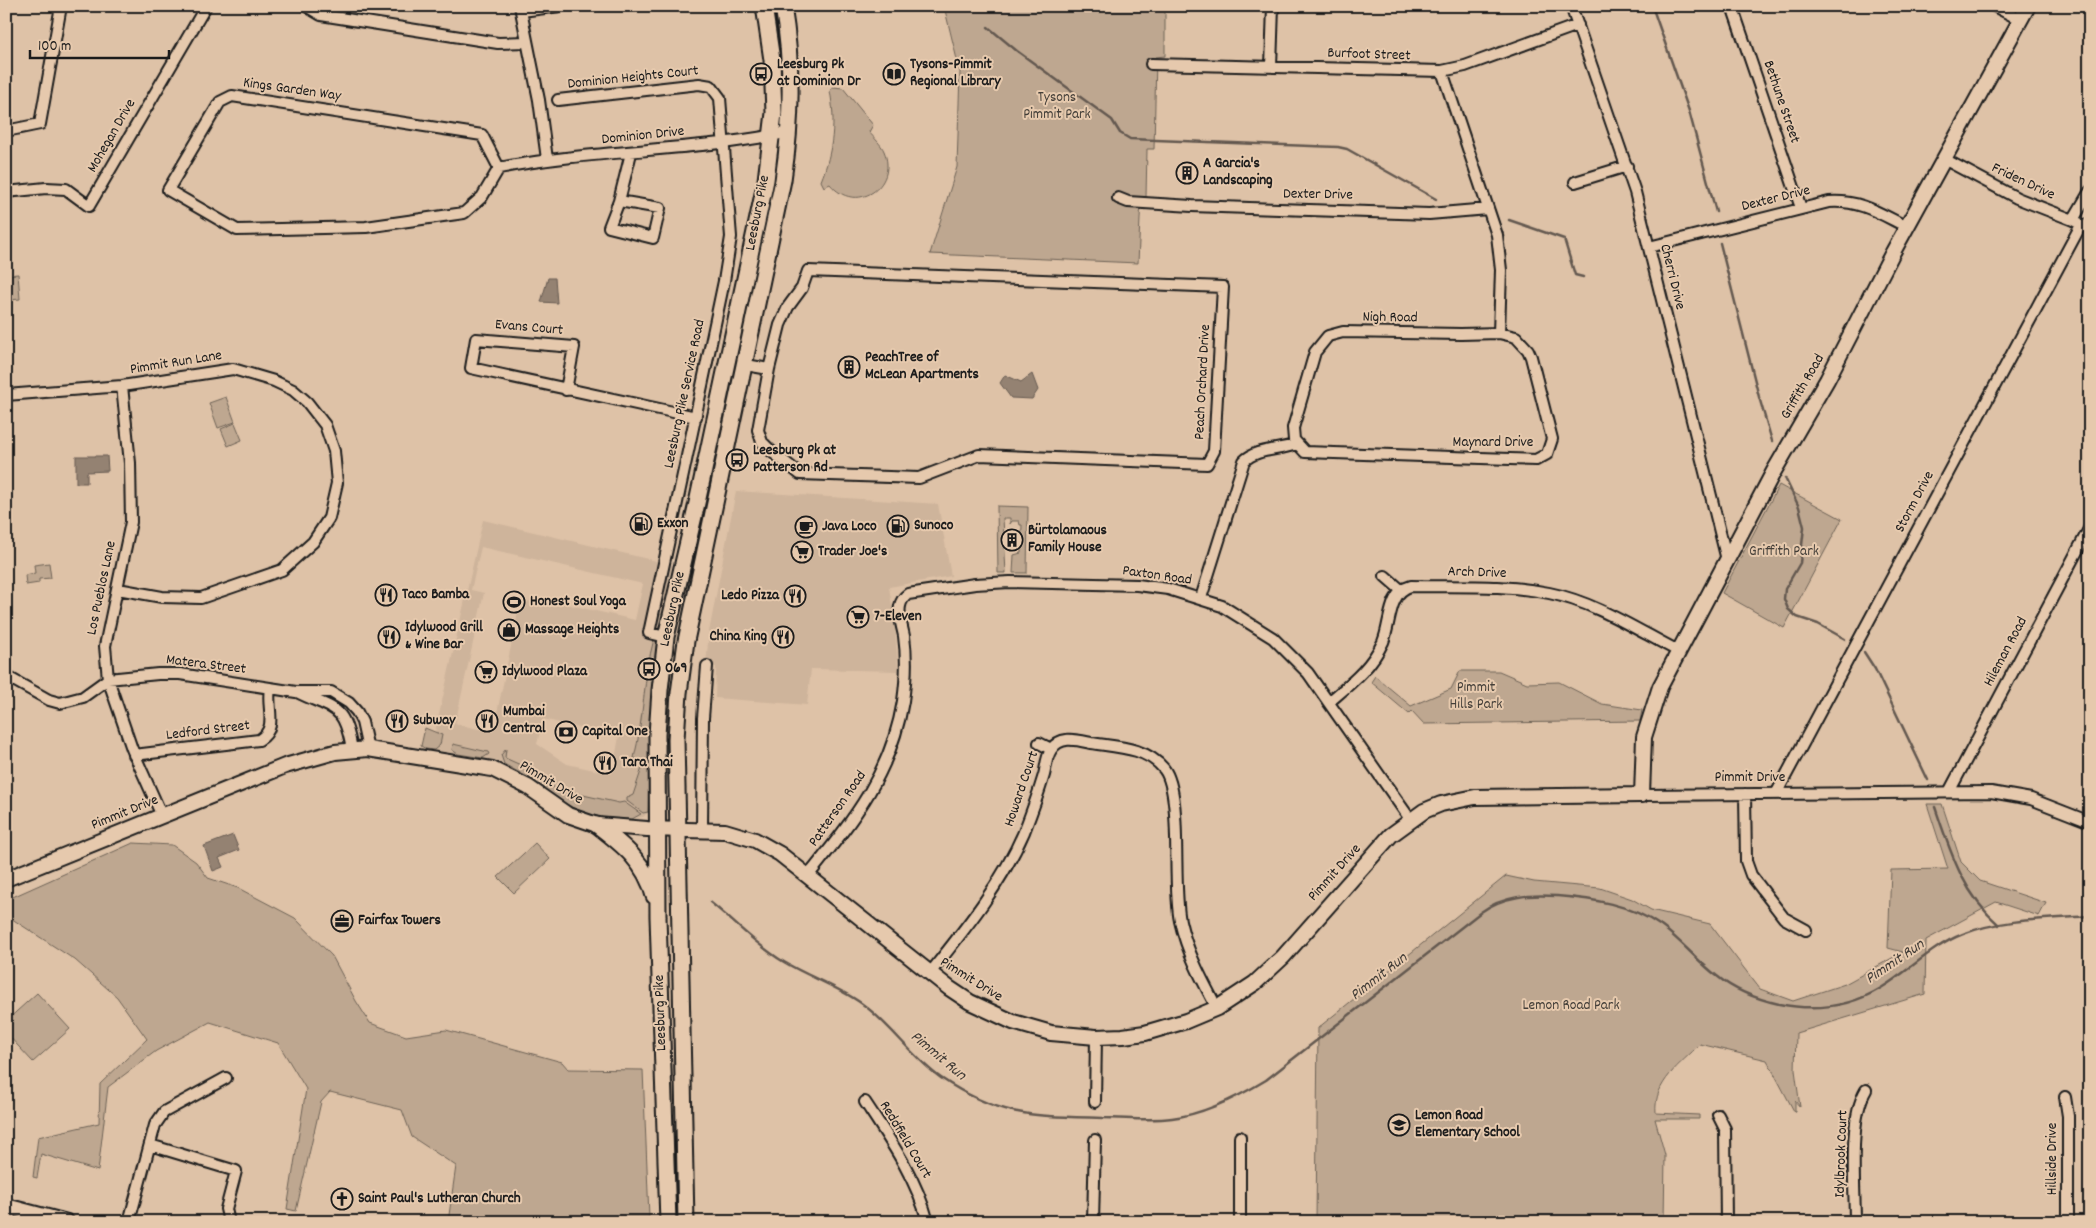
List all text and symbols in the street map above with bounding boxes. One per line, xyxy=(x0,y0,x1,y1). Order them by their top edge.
scale bar xyxy=(30,28,169,60)
text: 100 m xyxy=(38,36,71,58)
street label: Burfoot Street xyxy=(1327,43,1411,67)
place label: Leesburg Pk at Dominion Dr xyxy=(777,54,861,93)
place label: Tysons-Pimmit Regional Library xyxy=(910,54,1001,93)
street label: Bethune Street xyxy=(1757,58,1806,147)
street label: Dominion Heights Court xyxy=(566,60,700,96)
bus stop icon: Leesburg Pk at Dominion Dr xyxy=(749,62,773,86)
library icon: Tysons-Pimmit Regional Library xyxy=(882,62,906,86)
street label: Kings Garden Way xyxy=(242,72,343,108)
park label: Tysons Pimmit Park xyxy=(1023,87,1091,126)
street label: Mohegan Drive xyxy=(82,95,142,177)
street label: Dominion Drive xyxy=(601,121,686,151)
place label: A Garcia's Landscaping xyxy=(1203,153,1273,192)
street label: Friden Drive xyxy=(1988,158,2059,206)
building icon: A Garcia's Landscaping xyxy=(1175,161,1199,185)
street label: Leesburg Pike xyxy=(740,173,776,253)
street label: Dexter Drive xyxy=(1739,180,1813,218)
street label: Dexter Drive xyxy=(1283,183,1354,207)
street label: Cherri Drive xyxy=(1653,242,1691,313)
street label: Nigh Road xyxy=(1362,307,1418,329)
street label: Evans Court xyxy=(494,314,565,342)
street label: Leesburg Pike Service Road xyxy=(658,317,712,471)
street label: Peach Orchard Drive xyxy=(1189,323,1217,440)
street label: Pimmit Run Lane xyxy=(128,345,224,381)
place label: PeachTree of McLean Apartments xyxy=(865,347,979,386)
street label: Griffith Road xyxy=(1775,350,1831,424)
building icon: PeachTree of McLean Apartments xyxy=(837,355,861,379)
street label: Maynard Drive xyxy=(1453,432,1534,454)
place label: Leesburg Pk at Patterson Rd xyxy=(753,440,837,479)
bus stop icon: Leesburg Pk at Patterson Rd xyxy=(725,448,749,472)
street label: Storm Drive xyxy=(1890,467,1941,537)
fuel station icon: Exxon xyxy=(629,512,653,536)
place label: Exxon xyxy=(657,513,689,535)
fuel station icon: Sunoco xyxy=(886,514,910,538)
cafe icon: Java Loco xyxy=(794,515,818,539)
place label: Sunoco xyxy=(914,515,954,537)
place label: Java Loco xyxy=(822,516,877,538)
place label: Bürtolamaous Family House xyxy=(1028,520,1107,559)
building icon: Bürtolamaous Family House xyxy=(1000,528,1024,552)
street label: Los Pueblos Lane xyxy=(81,539,123,637)
supermarket icon: Trader Joe's xyxy=(790,540,814,564)
place label: Trader Joe's xyxy=(818,541,887,563)
park label: Griffith Park xyxy=(1749,541,1819,563)
street label: Paxton Road xyxy=(1121,560,1193,592)
street label: Arch Drive xyxy=(1447,561,1507,585)
street label: Leesburg Pike xyxy=(654,569,692,649)
restaurant icon: Taco Bamba xyxy=(374,583,398,607)
place label: Taco Bamba xyxy=(402,584,470,606)
restaurant icon: Ledo Pizza xyxy=(783,584,807,608)
place label: Ledo Pizza xyxy=(721,585,780,607)
sports icon: Honest Soul Yoga xyxy=(502,590,526,614)
place label: Honest Soul Yoga xyxy=(530,591,627,613)
supermarket icon: 7-Eleven xyxy=(846,605,870,629)
place label: 7-Eleven xyxy=(874,606,922,628)
street label: Hileman Road xyxy=(1978,613,2034,691)
place label: Idylwood Grill & Wine Bar xyxy=(405,617,483,656)
shop icon: Massage Heights xyxy=(497,618,521,642)
place label: Massage Heights xyxy=(525,619,619,641)
restaurant icon: Idylwood Grill & Wine Bar xyxy=(377,625,401,649)
restaurant icon: China King xyxy=(771,625,795,649)
place label: China King xyxy=(709,626,767,648)
street label: Matera Street xyxy=(165,649,248,681)
bus stop icon: 069 xyxy=(637,657,661,681)
place label: 069 xyxy=(665,658,687,680)
supermarket icon: Idylwood Plaza xyxy=(474,660,498,684)
place label: Idylwood Plaza xyxy=(502,661,588,683)
park label: Pimmit Hills Park xyxy=(1450,677,1502,716)
place label: Mumbai Central xyxy=(503,701,546,740)
restaurant icon: Subway xyxy=(385,709,409,733)
restaurant icon: Mumbai Central xyxy=(475,709,499,733)
place label: Subway xyxy=(413,710,456,732)
street label: Ledford Street xyxy=(165,715,252,747)
bank icon: Capital One xyxy=(554,720,578,744)
place label: Capital One xyxy=(582,721,648,743)
street label: Howard Court xyxy=(999,748,1045,830)
restaurant icon: Tara Thai xyxy=(593,751,617,775)
place label: Tara Thai xyxy=(621,752,673,774)
street label: Pimmit Drive xyxy=(515,755,587,811)
street label: Patterson Road xyxy=(804,766,872,852)
street label: Pimmit Drive xyxy=(1715,767,1786,789)
street label: Pimmit Drive xyxy=(88,789,162,836)
street label: Pimmit Drive xyxy=(1303,839,1367,907)
office icon: Fairfax Towers xyxy=(330,909,354,933)
place label: Fairfax Towers xyxy=(358,910,441,932)
water label: Pimmit Run xyxy=(1861,933,1930,990)
water label: Pimmit Run xyxy=(1346,947,1413,1007)
street label: Pimmit Drive xyxy=(935,952,1007,1008)
street label: Leesburg Pike xyxy=(649,974,673,1052)
park label: Lemon Road Park xyxy=(1522,995,1620,1017)
water label: Pimmit Run xyxy=(905,1026,971,1087)
street label: Reddfield Court xyxy=(873,1097,937,1183)
place label: Lemon Road Elementary School xyxy=(1415,1105,1520,1144)
street label: Idylbrook Court xyxy=(1829,1109,1855,1198)
school or university icon: Lemon Road Elementary School xyxy=(1387,1113,1411,1137)
street label: Hillside Drive xyxy=(2042,1122,2064,1195)
church icon: Saint Paul's Lutheran Church xyxy=(330,1187,354,1211)
place label: Saint Paul's Lutheran Church xyxy=(358,1188,521,1210)

